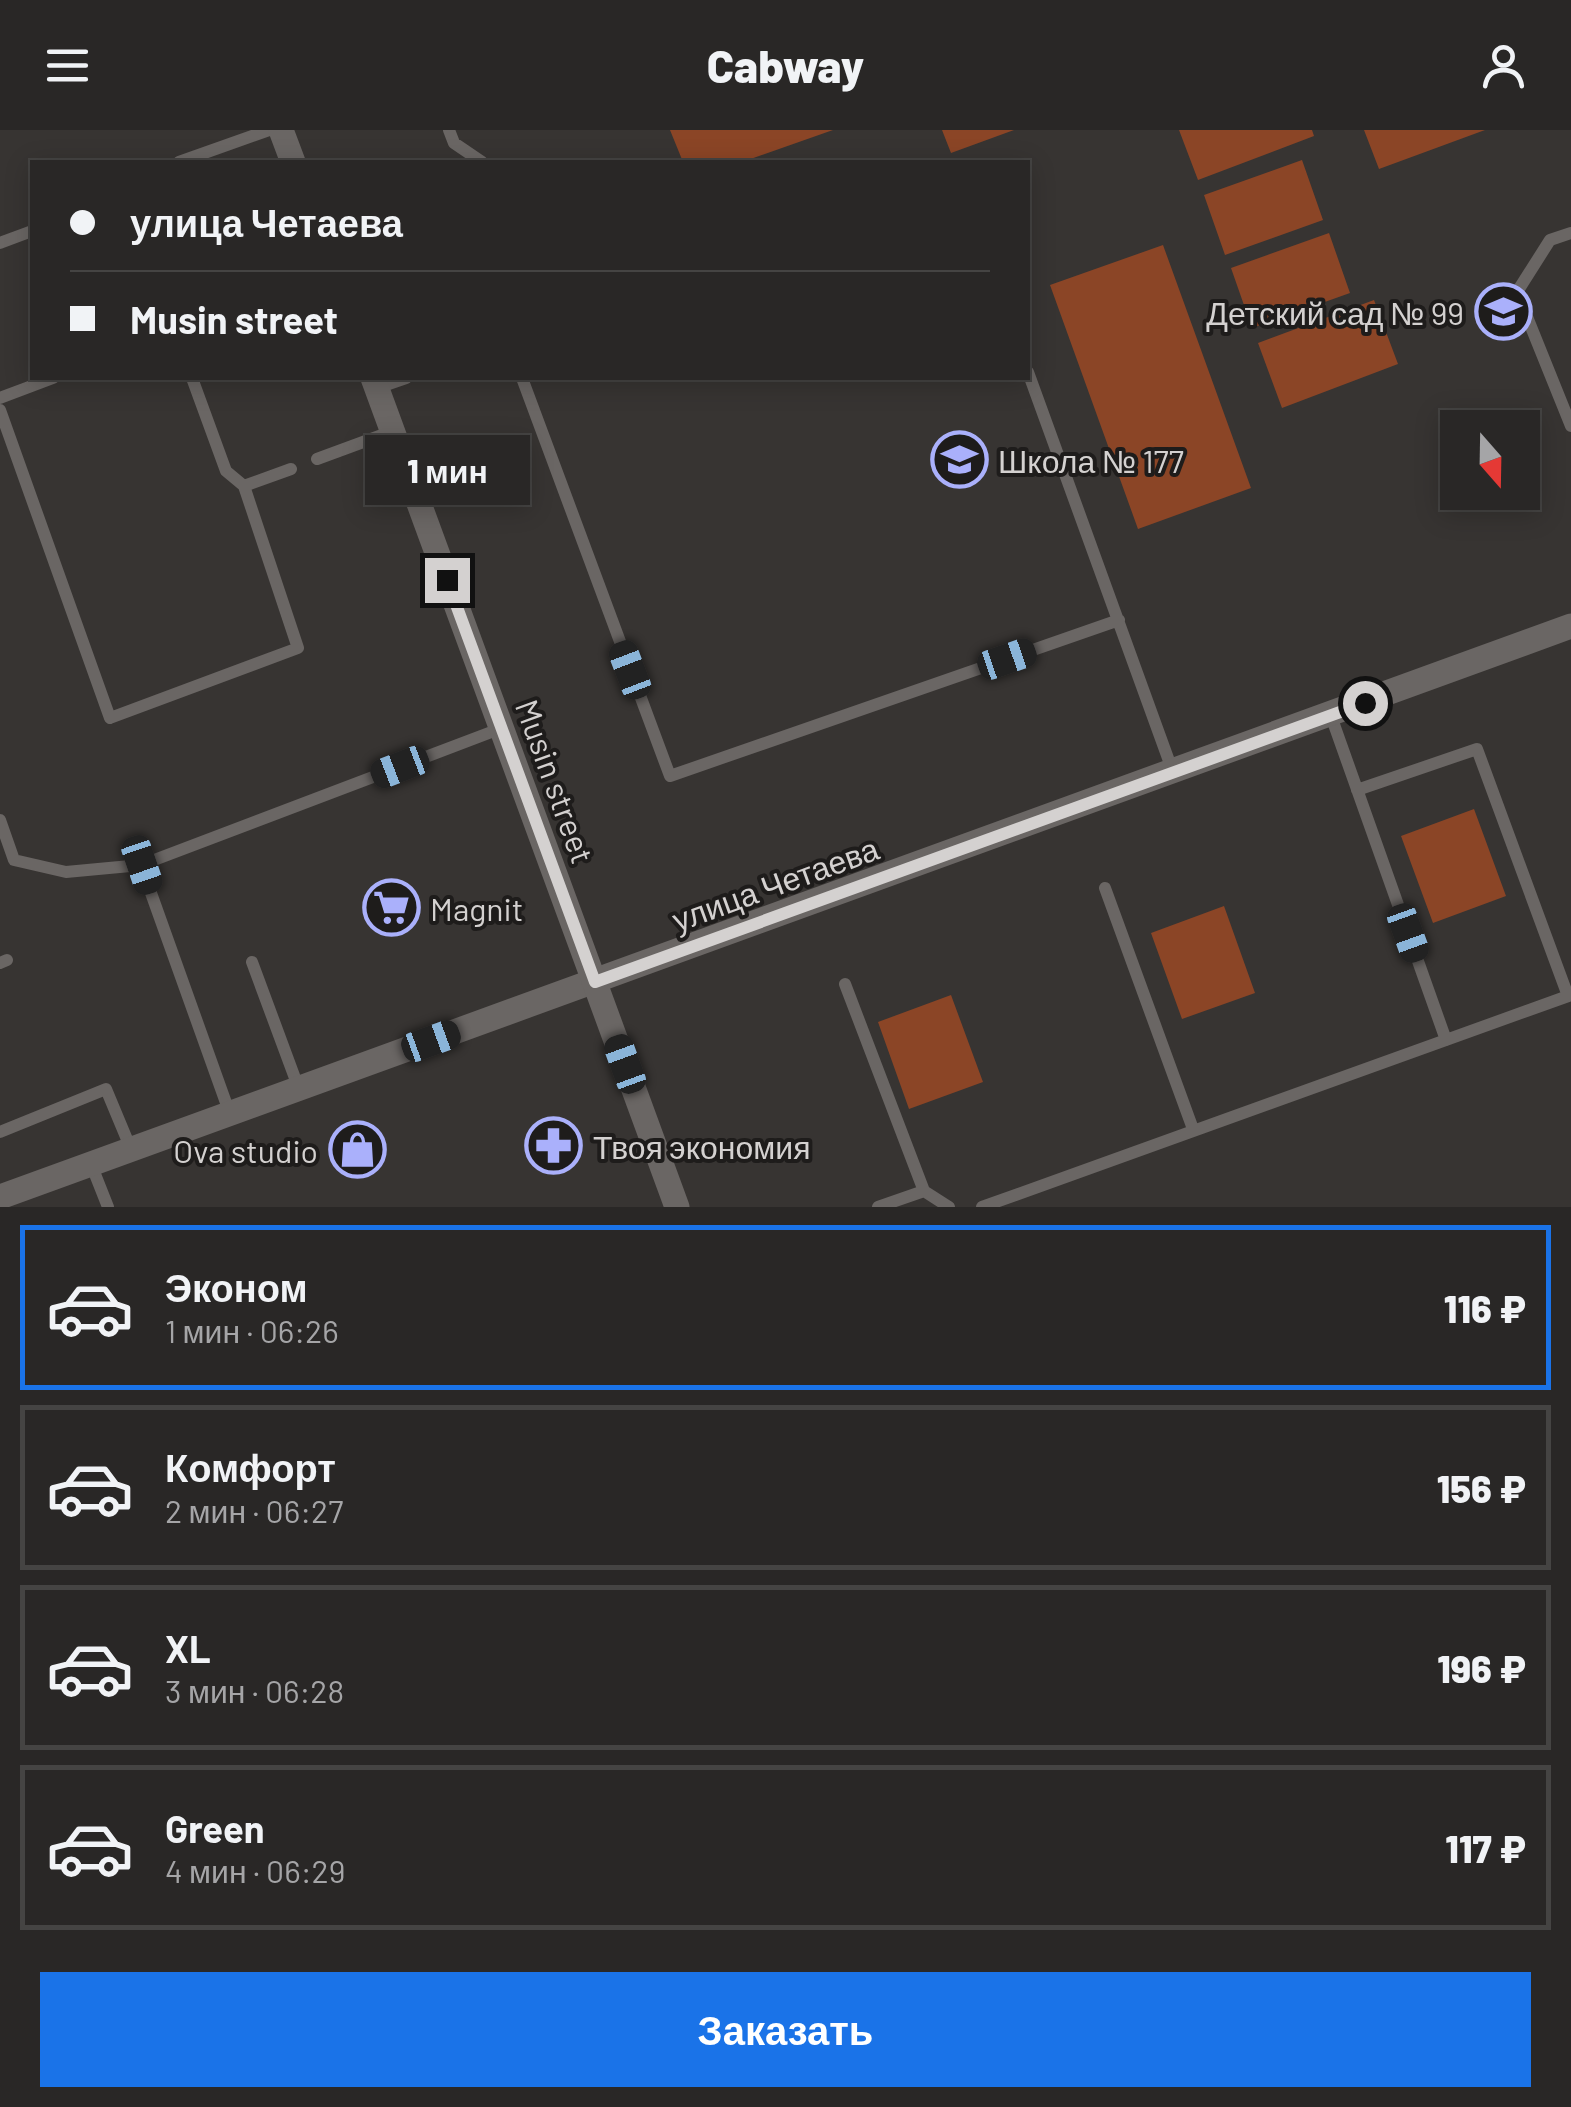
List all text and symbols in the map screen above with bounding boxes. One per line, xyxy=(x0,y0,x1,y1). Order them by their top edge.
icon: menu xyxy=(40,38,95,93)
text: Cabway xyxy=(707,38,864,92)
icon: person xyxy=(1476,38,1531,93)
text: улица Четаева xyxy=(130,199,403,245)
school or university icon: Детский сад № 99 xyxy=(1473,282,1533,342)
place label: Детский сад № 99 xyxy=(1206,293,1464,332)
text: Musin street xyxy=(130,296,338,342)
north arrow xyxy=(1440,410,1540,510)
map controls xyxy=(1440,410,1540,510)
school or university icon: Школа № 177 xyxy=(929,430,989,490)
callout: 1 мин xyxy=(364,435,530,505)
place label: Школа № 177 xyxy=(998,441,1184,479)
text: 1 мин xyxy=(407,451,488,489)
route end xyxy=(425,558,470,603)
car xyxy=(974,635,1040,683)
car xyxy=(605,637,655,703)
route start xyxy=(1343,681,1388,726)
street label: Musin street xyxy=(509,694,603,868)
car xyxy=(367,742,433,792)
street label: улица Четаева xyxy=(667,828,884,939)
car xyxy=(118,832,166,898)
supermarket icon: Magnit xyxy=(361,878,421,938)
place label: Magnit xyxy=(430,889,523,927)
car xyxy=(1384,900,1432,966)
car xyxy=(398,1017,464,1065)
car xyxy=(601,1031,649,1097)
pharmacy icon: Твоя экономия xyxy=(524,1116,584,1176)
shop icon: Ova studio xyxy=(327,1120,387,1180)
place label: Твоя экономия xyxy=(593,1127,810,1165)
place label: Ova studio xyxy=(173,1131,318,1169)
icon: car xyxy=(45,1263,135,1353)
text: Эконом xyxy=(165,1264,308,1310)
text: 116 ₽ xyxy=(1444,1285,1526,1331)
text: 1 мин · 06:26 xyxy=(165,1311,339,1349)
icon: car xyxy=(45,1443,135,1533)
text: Комфорт xyxy=(165,1444,336,1490)
text: 156 ₽ xyxy=(1437,1465,1526,1511)
text: 2 мин · 06:27 xyxy=(165,1491,343,1529)
icon: car xyxy=(45,1623,135,1713)
text: XL xyxy=(165,1625,211,1671)
text: 196 ₽ xyxy=(1437,1645,1526,1691)
text: 3 мин · 06:28 xyxy=(165,1671,344,1709)
icon: car xyxy=(45,1803,135,1893)
text: Green xyxy=(165,1805,265,1851)
text: 117 ₽ xyxy=(1445,1825,1526,1871)
text: 4 мин · 06:29 xyxy=(165,1851,345,1889)
button: Заказать xyxy=(40,1972,1531,2087)

